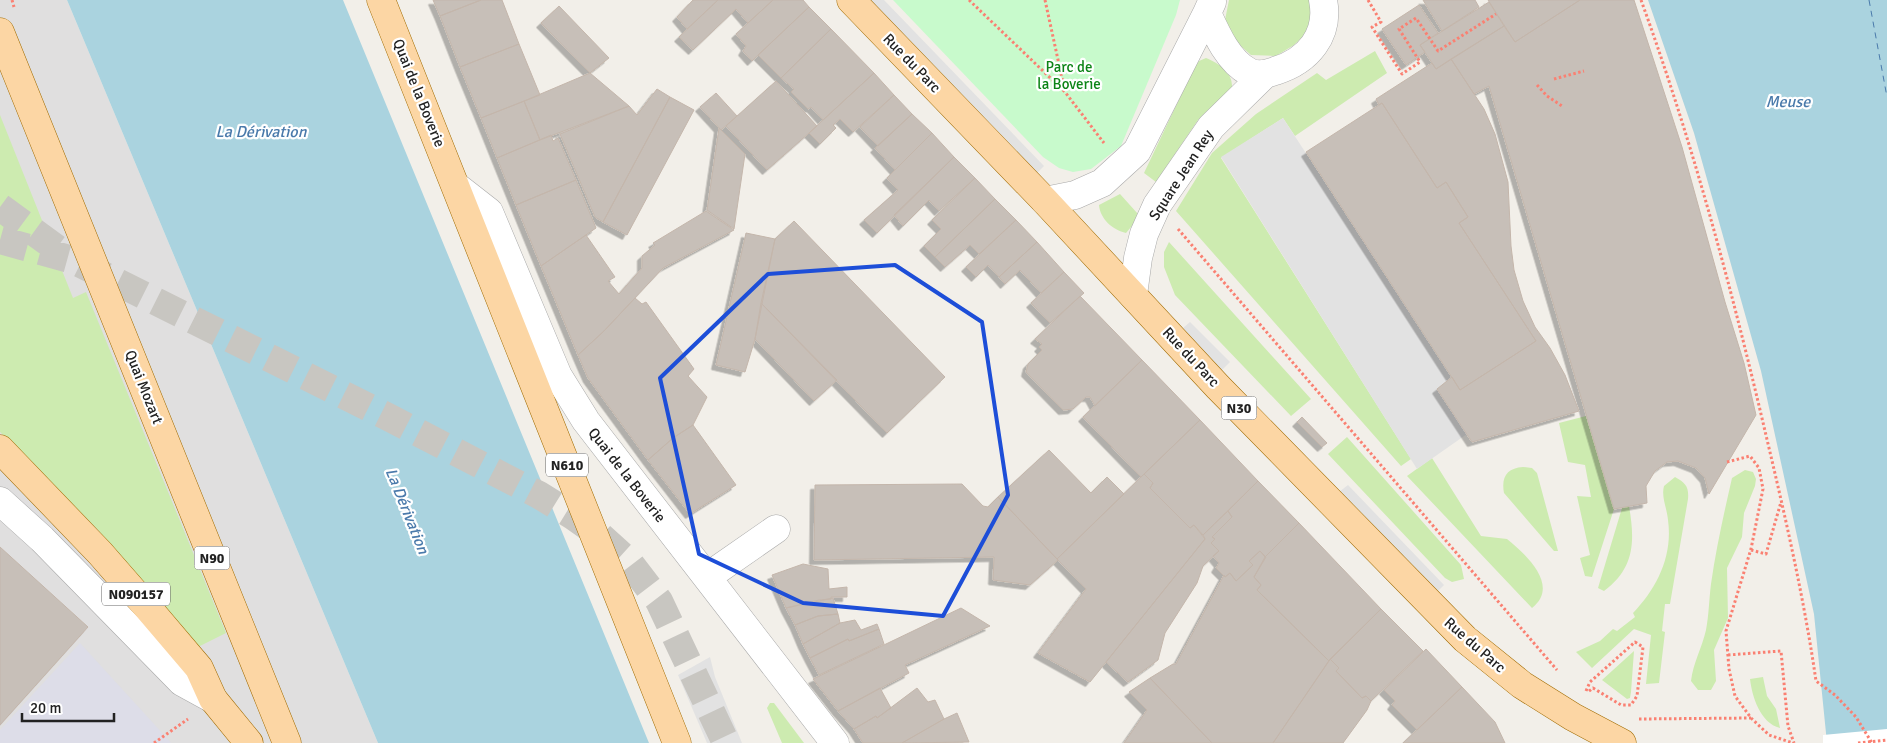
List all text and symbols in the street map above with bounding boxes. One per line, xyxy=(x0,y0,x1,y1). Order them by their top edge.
street label: Rue du Parc xyxy=(879,30,945,96)
street label: Quai de la Boverie xyxy=(389,36,449,150)
park label: Parc de la Boverie xyxy=(1037,58,1101,93)
water label: Meuse xyxy=(1766,92,1811,112)
water label: La Dérivation xyxy=(216,122,308,142)
street label: Square Jean Rey xyxy=(1145,126,1217,224)
street label: Rue du Parc xyxy=(1159,323,1223,391)
street label: Quai Mozart xyxy=(121,347,167,427)
road number: N30 xyxy=(1222,396,1256,419)
street label: Quai de la Boverie xyxy=(584,424,670,526)
road number: N610 xyxy=(546,454,588,476)
water label: La Dérivation xyxy=(381,465,434,558)
road number: N90 xyxy=(194,546,230,570)
road number: N090157 xyxy=(102,582,170,606)
street label: Rue du Parc xyxy=(1441,614,1509,676)
scale bar xyxy=(22,690,115,722)
text: 20 m xyxy=(30,699,61,717)

